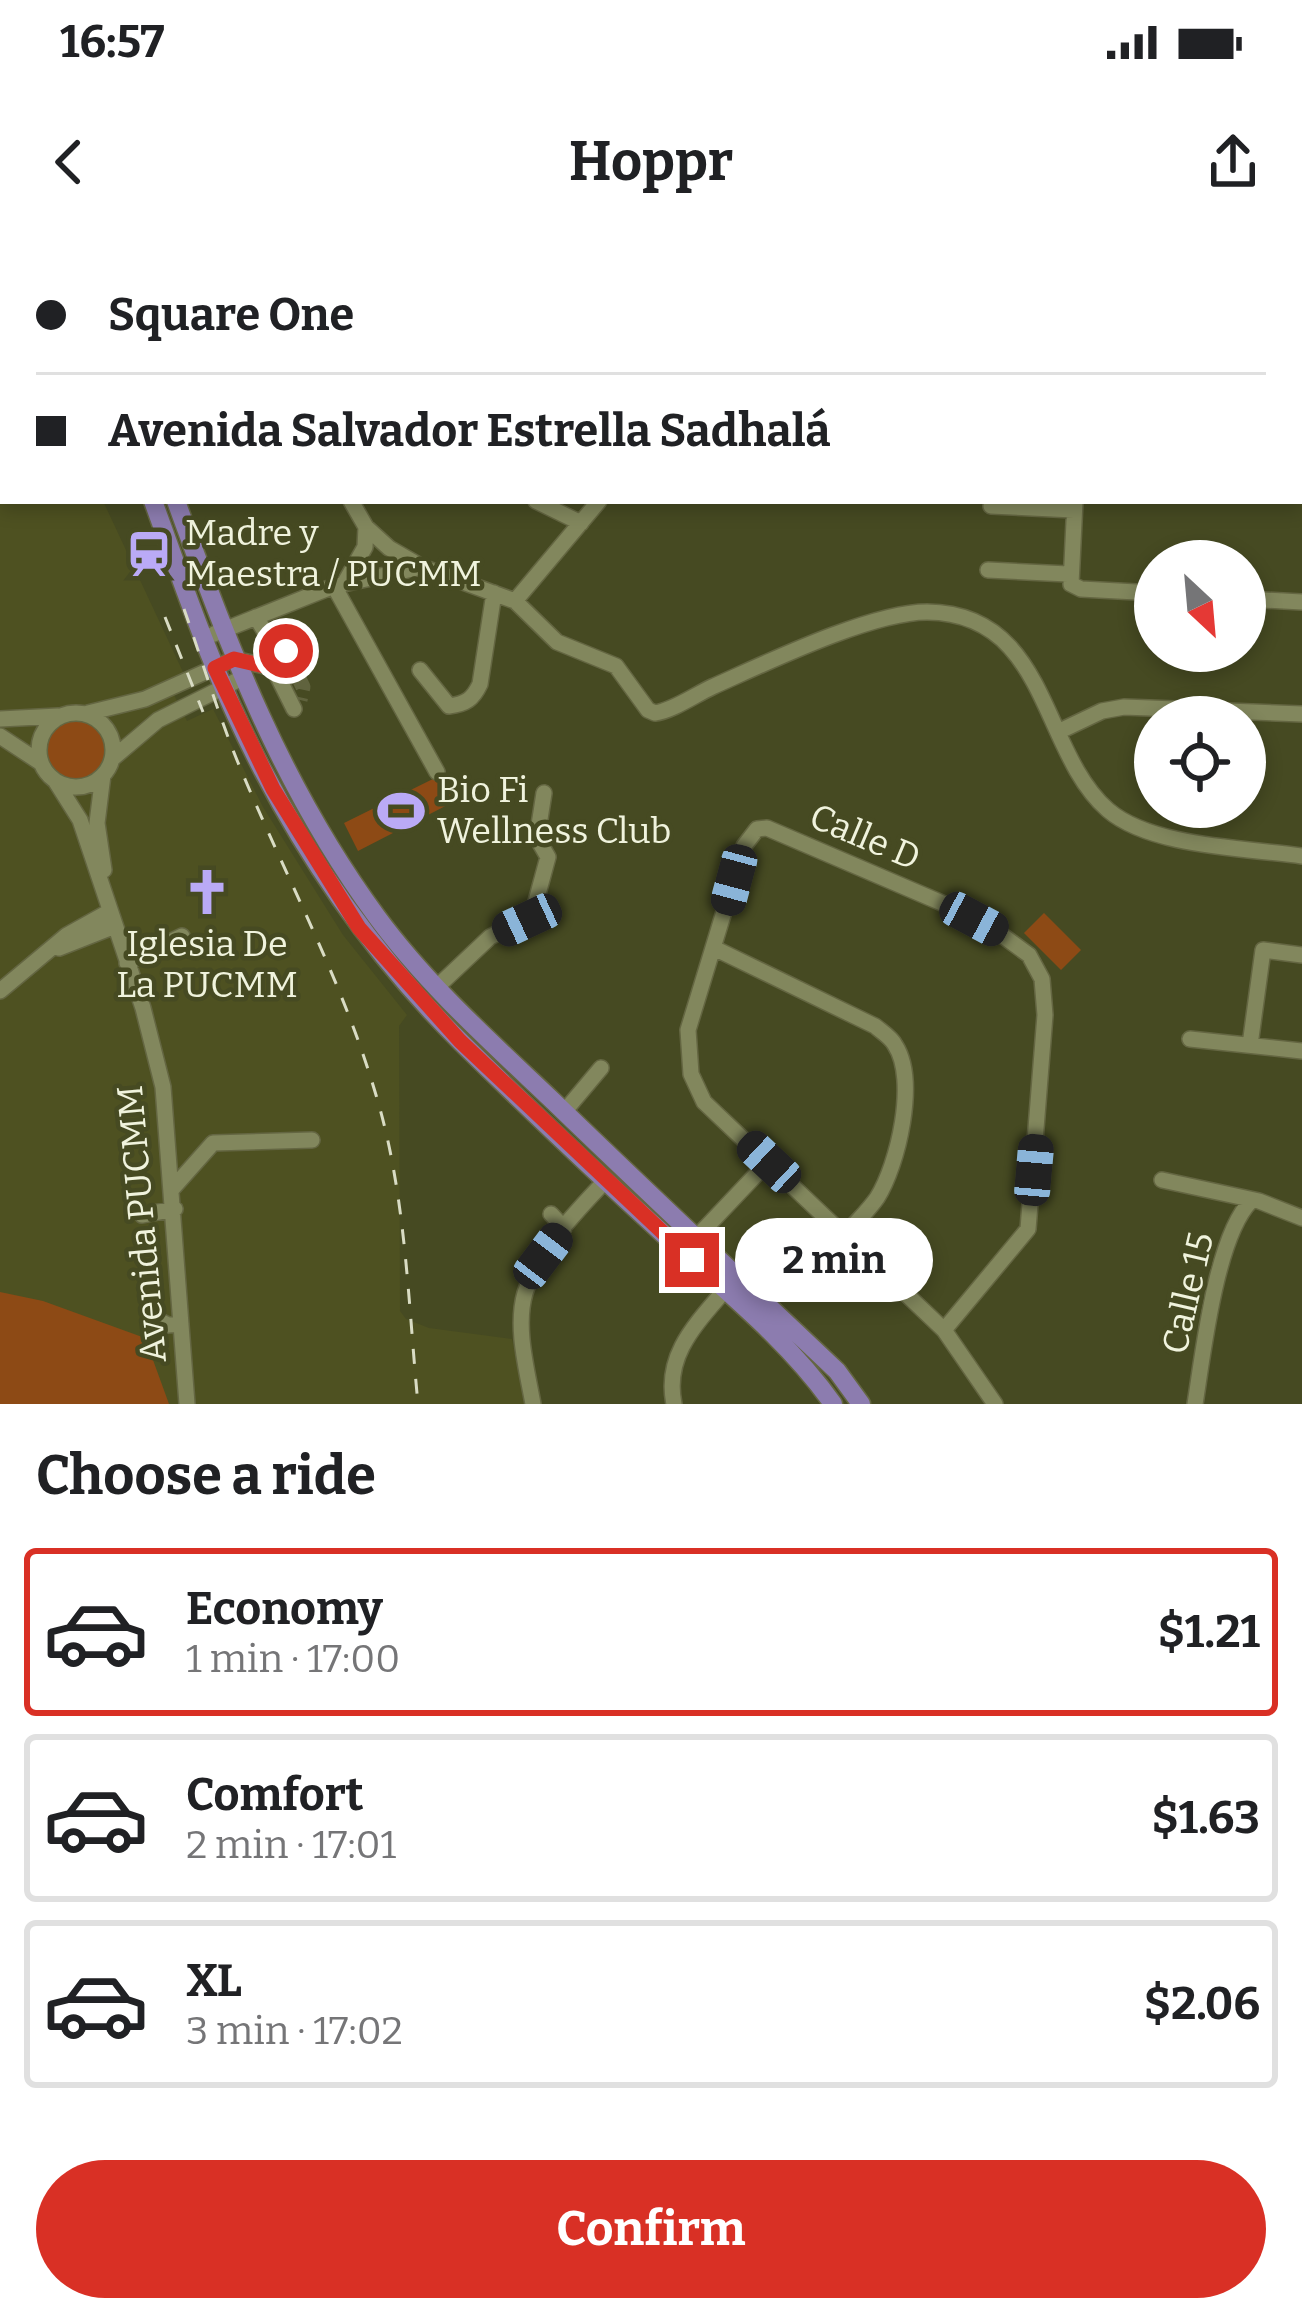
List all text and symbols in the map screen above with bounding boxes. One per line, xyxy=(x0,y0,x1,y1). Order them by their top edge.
text: 16:57 xyxy=(60,15,164,69)
icon: back xyxy=(36,129,102,195)
icon: share xyxy=(1200,129,1266,195)
text: Hoppr xyxy=(569,130,733,194)
text: Square One xyxy=(108,288,354,342)
text: Avenida Salvador Estrella Sadhalá xyxy=(108,404,831,458)
place label: Madre y Maestra / PUCMM xyxy=(185,511,482,596)
station icon: Madre y Maestra / PUCMM xyxy=(124,529,174,579)
north arrow xyxy=(1134,540,1266,672)
map controls xyxy=(1134,540,1266,828)
route start xyxy=(259,624,313,678)
button: locate xyxy=(1134,696,1266,828)
place label: Bio Fi Wellness Club xyxy=(437,768,671,853)
sports icon: Bio Fi Wellness Club xyxy=(376,786,426,836)
street label: Calle D xyxy=(803,794,927,880)
car xyxy=(707,841,761,919)
church icon: Iglesia De La PUCMM xyxy=(182,867,232,917)
car xyxy=(934,886,1014,952)
car xyxy=(487,888,567,952)
place label: Iglesia De La PUCMM xyxy=(116,922,298,1007)
street label: Avenida PUCMM xyxy=(108,1083,176,1365)
car xyxy=(730,1124,808,1200)
car xyxy=(1013,1133,1055,1207)
car xyxy=(507,1216,579,1296)
callout: 2 min xyxy=(734,1218,932,1302)
street label: Calle 15 xyxy=(1153,1228,1223,1358)
route end xyxy=(665,1233,719,1287)
text: 2 min xyxy=(782,1237,886,1283)
text: Choose a ride xyxy=(36,1444,376,1508)
icon: car xyxy=(42,1578,150,1686)
text: Economy xyxy=(186,1582,383,1636)
text: $1.21 xyxy=(1158,1605,1260,1659)
text: 1 min · 17:00 xyxy=(186,1636,400,1682)
icon: car xyxy=(42,1764,150,1872)
text: Comfort xyxy=(186,1768,364,1822)
text: $1.63 xyxy=(1152,1791,1260,1845)
text: 2 min · 17:01 xyxy=(186,1822,396,1868)
icon: car xyxy=(42,1950,150,2058)
text: XL xyxy=(186,1954,242,2008)
text: $2.06 xyxy=(1144,1977,1260,2031)
text: 3 min · 17:02 xyxy=(186,2008,403,2054)
button: Confirm xyxy=(36,2160,1266,2298)

